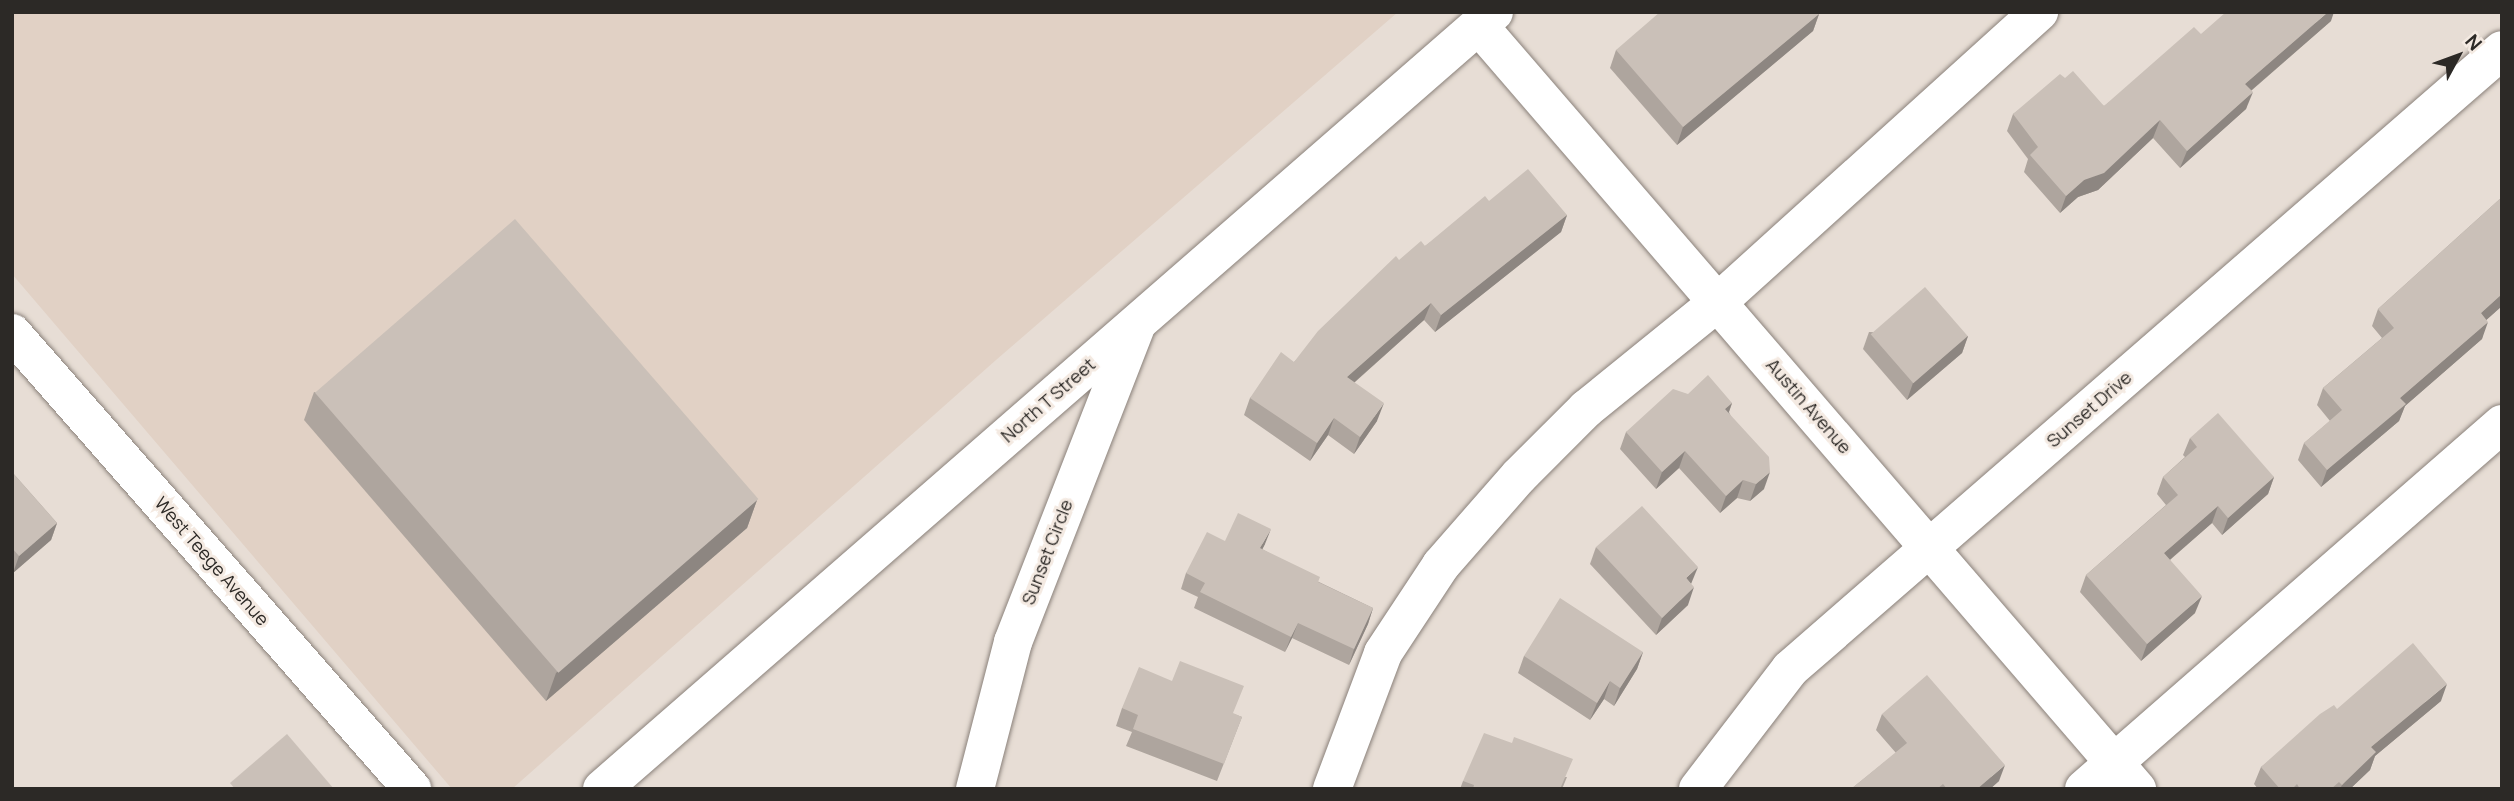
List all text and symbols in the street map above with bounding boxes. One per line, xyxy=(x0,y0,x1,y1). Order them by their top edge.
north arrow xyxy=(2423,21,2493,91)
text: N xyxy=(2460,29,2488,56)
street label: North T Street xyxy=(996,353,1100,447)
street label: Austin Avenue xyxy=(1762,354,1856,458)
street label: Sunset Drive xyxy=(2042,366,2136,452)
street label: West Teege Avenue xyxy=(150,492,274,630)
street label: Sunset Circle xyxy=(1017,496,1077,608)

